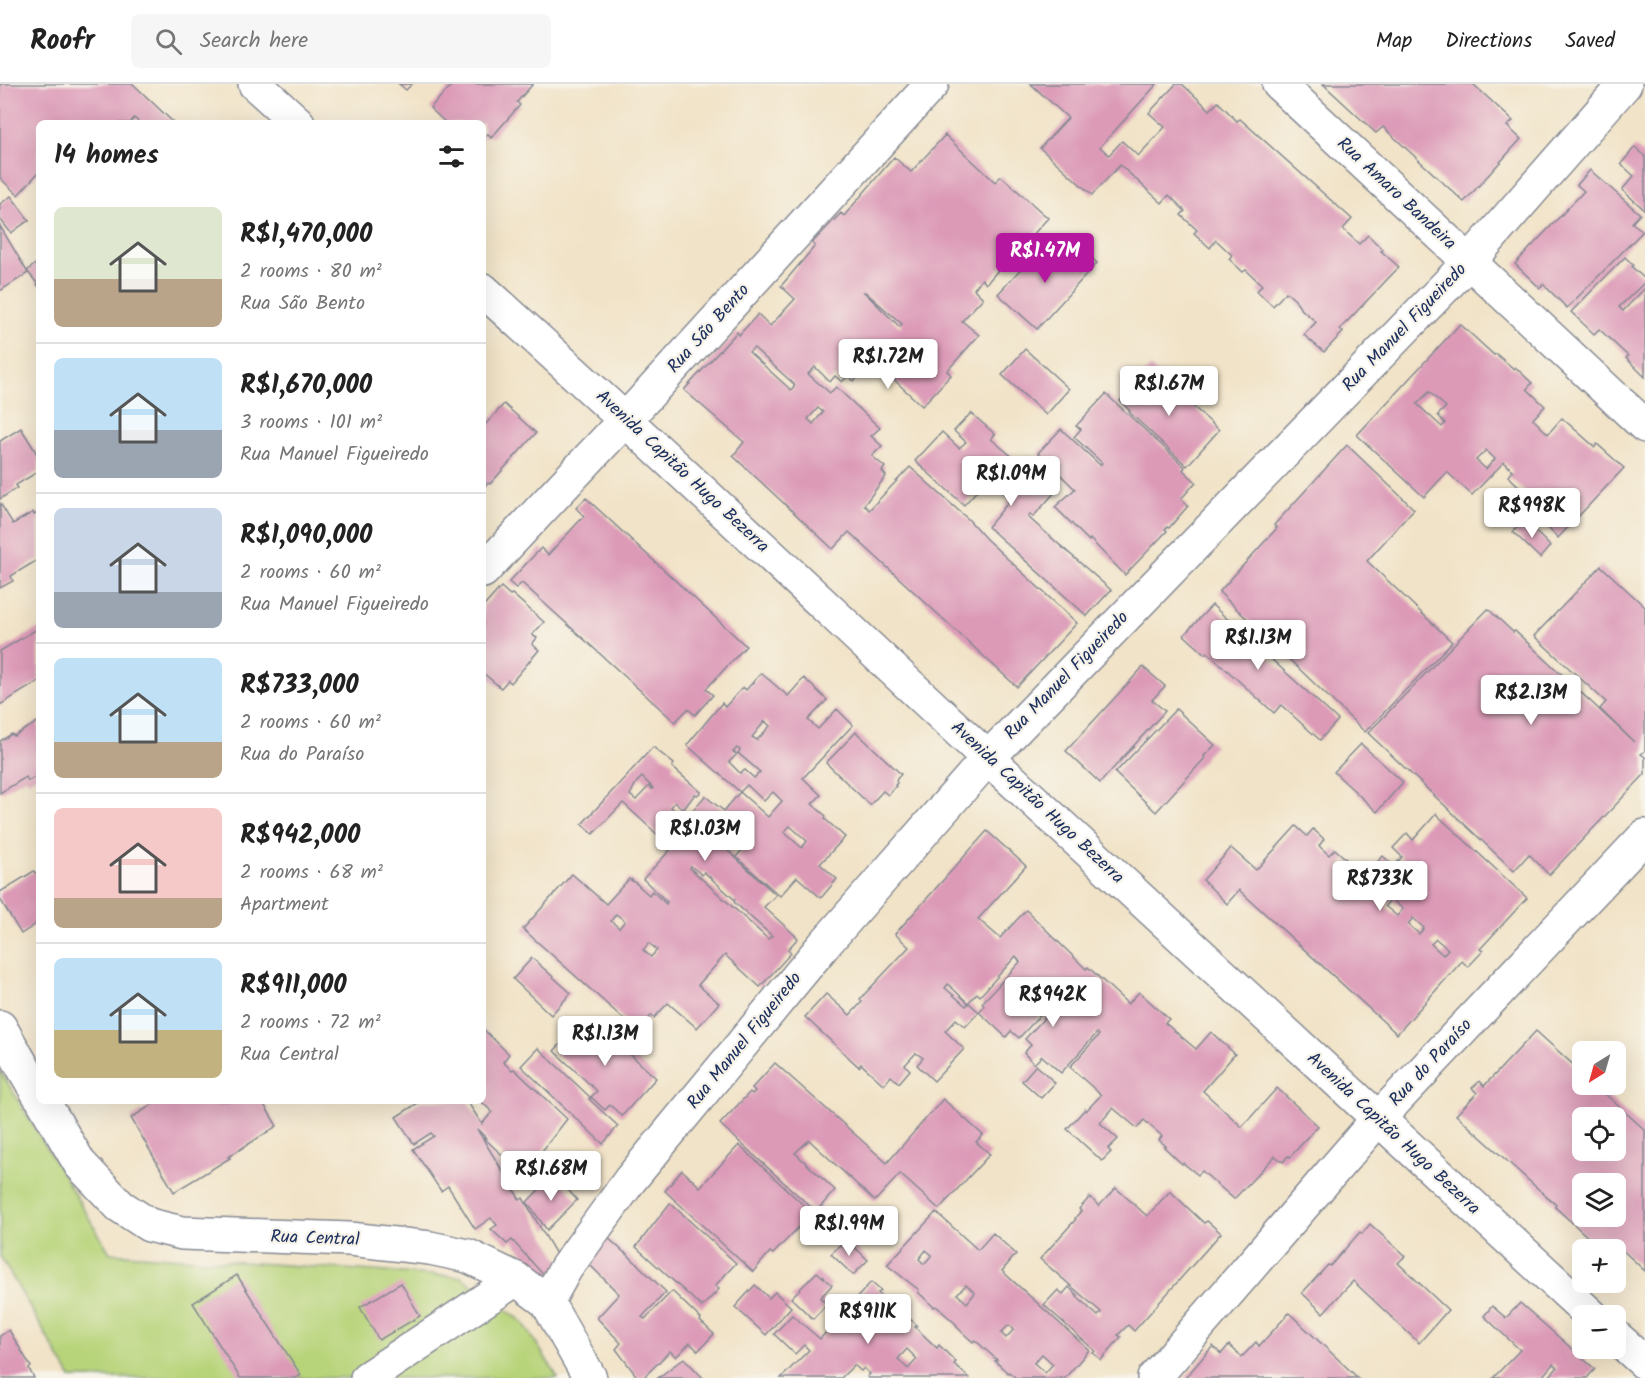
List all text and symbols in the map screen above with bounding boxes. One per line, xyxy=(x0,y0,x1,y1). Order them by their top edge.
search box xyxy=(131,14,551,68)
text: Roofr xyxy=(30,19,95,64)
text: Search here xyxy=(200,24,308,59)
icon: search xyxy=(152,25,185,58)
text: Map xyxy=(1376,25,1412,58)
text: Directions xyxy=(1445,25,1532,58)
text: Saved xyxy=(1565,25,1615,58)
street label: Rua Amaro Bandeira xyxy=(1329,130,1463,258)
text: 14 homes xyxy=(54,135,159,177)
icon: filters xyxy=(435,140,468,173)
text: R$1,470,000 xyxy=(240,214,372,256)
icon: home xyxy=(102,231,174,303)
pin: R$1.47M xyxy=(990,233,1100,284)
text: R$1.47M xyxy=(1010,236,1080,268)
text: 2 rooms · 80 m² xyxy=(240,256,382,288)
street label: Rua Manuel Figueiredo xyxy=(1336,257,1474,399)
street label: Rua São Bento xyxy=(661,277,757,381)
text: Rua São Bento xyxy=(240,288,365,320)
pin: R$1.72M xyxy=(833,339,943,390)
text: R$1.72M xyxy=(853,342,923,374)
text: R$1,670,000 xyxy=(240,365,372,407)
pin: R$1.67M xyxy=(1114,366,1224,417)
text: R$1.67M xyxy=(1134,369,1204,401)
icon: home xyxy=(102,382,174,454)
street label: Avenida Capitão Hugo Bezerra xyxy=(588,383,776,561)
text: 3 rooms · 101 m² xyxy=(240,407,382,439)
text: Rua Manuel Figueiredo xyxy=(240,439,429,471)
pin: R$1.09M xyxy=(956,456,1066,507)
text: R$1.09M xyxy=(976,459,1046,491)
pin: R$998K xyxy=(1483,488,1581,539)
text: R$998K xyxy=(1498,491,1566,523)
text: R$1,090,000 xyxy=(240,515,372,557)
icon: home xyxy=(102,532,174,604)
text: 2 rooms · 60 m² xyxy=(240,557,381,589)
text: Rua Manuel Figueiredo xyxy=(240,589,429,621)
street label: Rua Manuel Figueiredo xyxy=(998,605,1136,747)
pin: R$1.13M xyxy=(1203,620,1313,671)
text: R$1.13M xyxy=(1225,623,1291,655)
text: R$733,000 xyxy=(240,665,359,707)
pin: R$2.13M xyxy=(1476,675,1586,726)
text: R$2.13M xyxy=(1495,678,1567,710)
icon: home xyxy=(102,682,174,754)
text: 2 rooms · 60 m² xyxy=(240,707,381,739)
street label: Avenida Capitão Hugo Bezerra xyxy=(943,714,1131,892)
text: Rua do Paraíso xyxy=(240,739,364,771)
pin: R$1.03M xyxy=(650,811,760,862)
text: R$1.03M xyxy=(670,814,740,846)
text: R$942,000 xyxy=(240,815,360,857)
icon: home xyxy=(102,832,174,904)
text: 2 rooms · 68 m² xyxy=(240,857,383,889)
pin: R$733K xyxy=(1331,861,1429,912)
text: R$733K xyxy=(1346,864,1414,896)
text: Apartment xyxy=(240,889,329,921)
text: R$911,000 xyxy=(240,965,347,1007)
street label: Rua Manuel Figueiredo xyxy=(680,966,810,1116)
pin: R$942K xyxy=(1004,977,1102,1028)
text: R$942K xyxy=(1019,980,1087,1012)
icon: home xyxy=(102,982,174,1054)
text: 2 rooms · 72 m² xyxy=(240,1007,381,1039)
street label: Rua do Paraíso xyxy=(1382,1012,1480,1114)
pin: R$1.13M xyxy=(550,1016,660,1067)
text: R$1.13M xyxy=(572,1019,638,1051)
text: Rua Central xyxy=(240,1039,339,1071)
north arrow xyxy=(1572,1041,1626,1095)
map controls xyxy=(1572,1041,1626,1359)
street label: Avenida Capitão Hugo Bezerra xyxy=(1299,1045,1487,1223)
button: locate xyxy=(1572,1107,1626,1161)
pin: R$1.68M xyxy=(496,1151,606,1202)
text: R$1.68M xyxy=(515,1154,587,1186)
button: layers xyxy=(1572,1173,1626,1227)
pin: R$1.99M xyxy=(794,1206,904,1257)
text: R$1.99M xyxy=(814,1209,884,1241)
street label: Rua Central xyxy=(270,1223,361,1255)
button: + xyxy=(1572,1239,1626,1293)
pin: R$911K xyxy=(819,1294,917,1345)
text: R$911K xyxy=(839,1297,897,1329)
button: − xyxy=(1572,1305,1626,1359)

